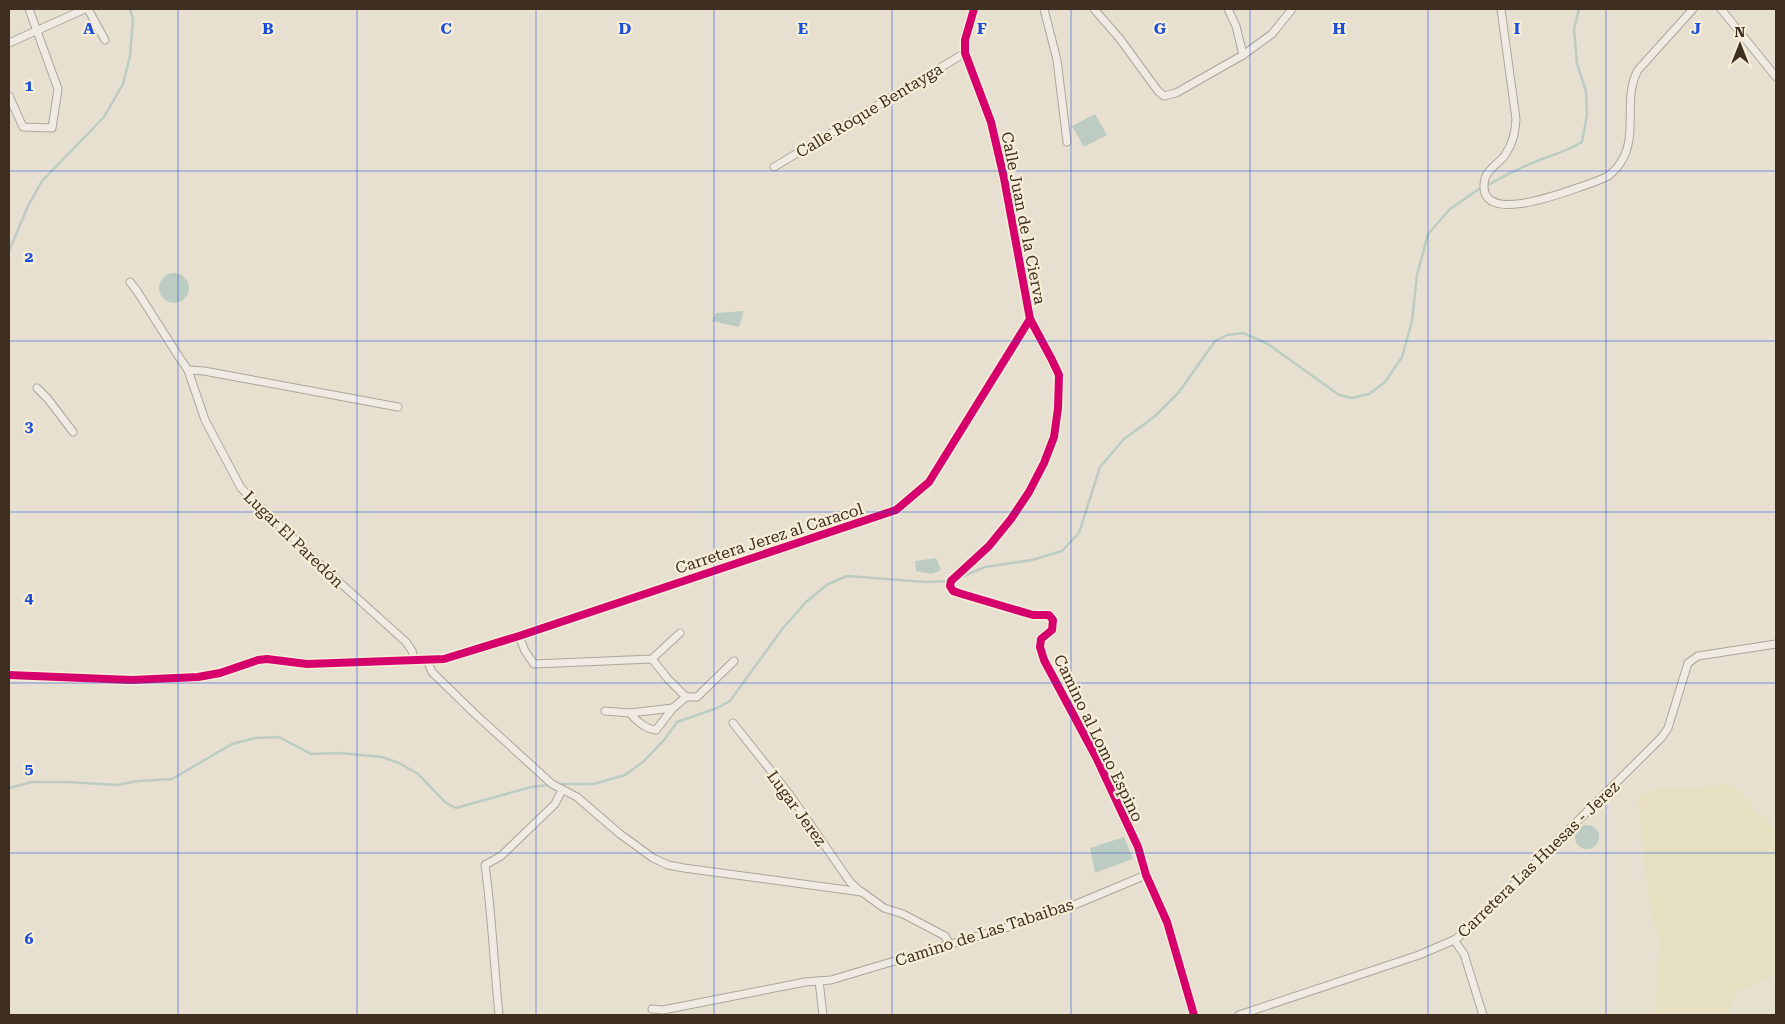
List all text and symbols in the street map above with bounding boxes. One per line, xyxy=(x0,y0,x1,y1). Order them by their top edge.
text: A xyxy=(83,19,95,38)
text: B xyxy=(262,19,274,38)
text: C xyxy=(440,19,452,38)
text: D xyxy=(619,19,632,38)
text: E xyxy=(798,19,808,38)
text: F xyxy=(977,19,987,38)
text: G xyxy=(1154,19,1167,38)
text: H xyxy=(1332,19,1346,38)
text: I xyxy=(1514,19,1520,38)
text: J xyxy=(1691,19,1701,38)
north arrow xyxy=(1715,20,1765,70)
text: N xyxy=(1735,24,1746,40)
street label: Calle Roque Bentayga xyxy=(793,59,946,162)
text: 1 xyxy=(25,76,34,95)
street label: Calle Juan de la Cierva xyxy=(997,130,1050,306)
text: 2 xyxy=(25,247,34,266)
text: 3 xyxy=(25,417,34,436)
street label: Lugar El Paredón xyxy=(240,487,348,592)
street label: Carretera Jerez al Caracol xyxy=(673,499,866,578)
text: 4 xyxy=(25,588,34,607)
street label: Camino al Lomo Espino xyxy=(1050,652,1147,825)
text: 5 xyxy=(25,759,34,778)
street label: Lugar Jerez xyxy=(763,767,830,850)
street label: Carretera Las Huesas - Jerez xyxy=(1454,777,1623,942)
street label: Camino de Las Tabaibas xyxy=(893,895,1076,970)
text: 6 xyxy=(25,929,34,948)

